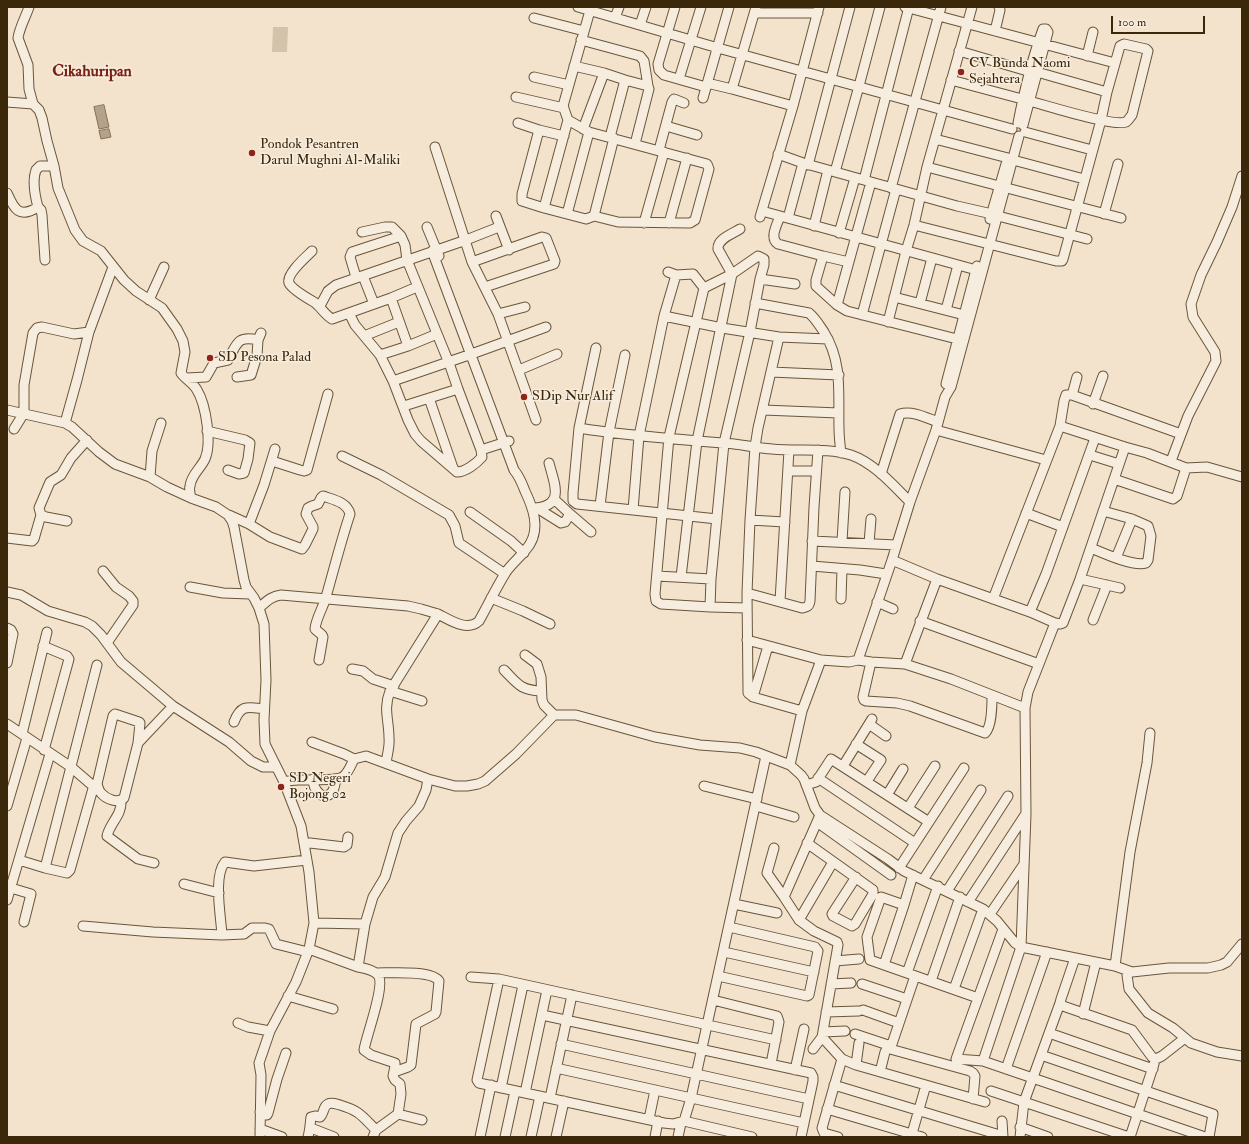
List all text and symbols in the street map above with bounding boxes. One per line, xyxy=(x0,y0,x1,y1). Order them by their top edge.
scale bar xyxy=(1113,8,1207,34)
text: 100 m xyxy=(1118,15,1146,30)
place label: CV Bunda Naomi Sejahtera xyxy=(969,56,1071,88)
district label: Cikahuripan xyxy=(52,63,132,83)
marker: CV Bunda Naomi Sejahtera xyxy=(956,67,966,77)
place label: Pondok Pesantren Darul Mughni Al-Maliki xyxy=(260,137,400,170)
marker: Pondok Pesantren Darul Mughni Al-Maliki xyxy=(247,148,257,158)
place label: SD Pesona Palad xyxy=(218,350,311,366)
marker: SD Pesona Palad xyxy=(205,353,215,363)
place label: SDip Nur Alif xyxy=(532,389,613,405)
marker: SDip Nur Alif xyxy=(519,392,529,402)
place label: SD Negeri Bojong 02 xyxy=(289,771,351,804)
marker: SD Negeri Bojong 02 xyxy=(276,782,286,792)

